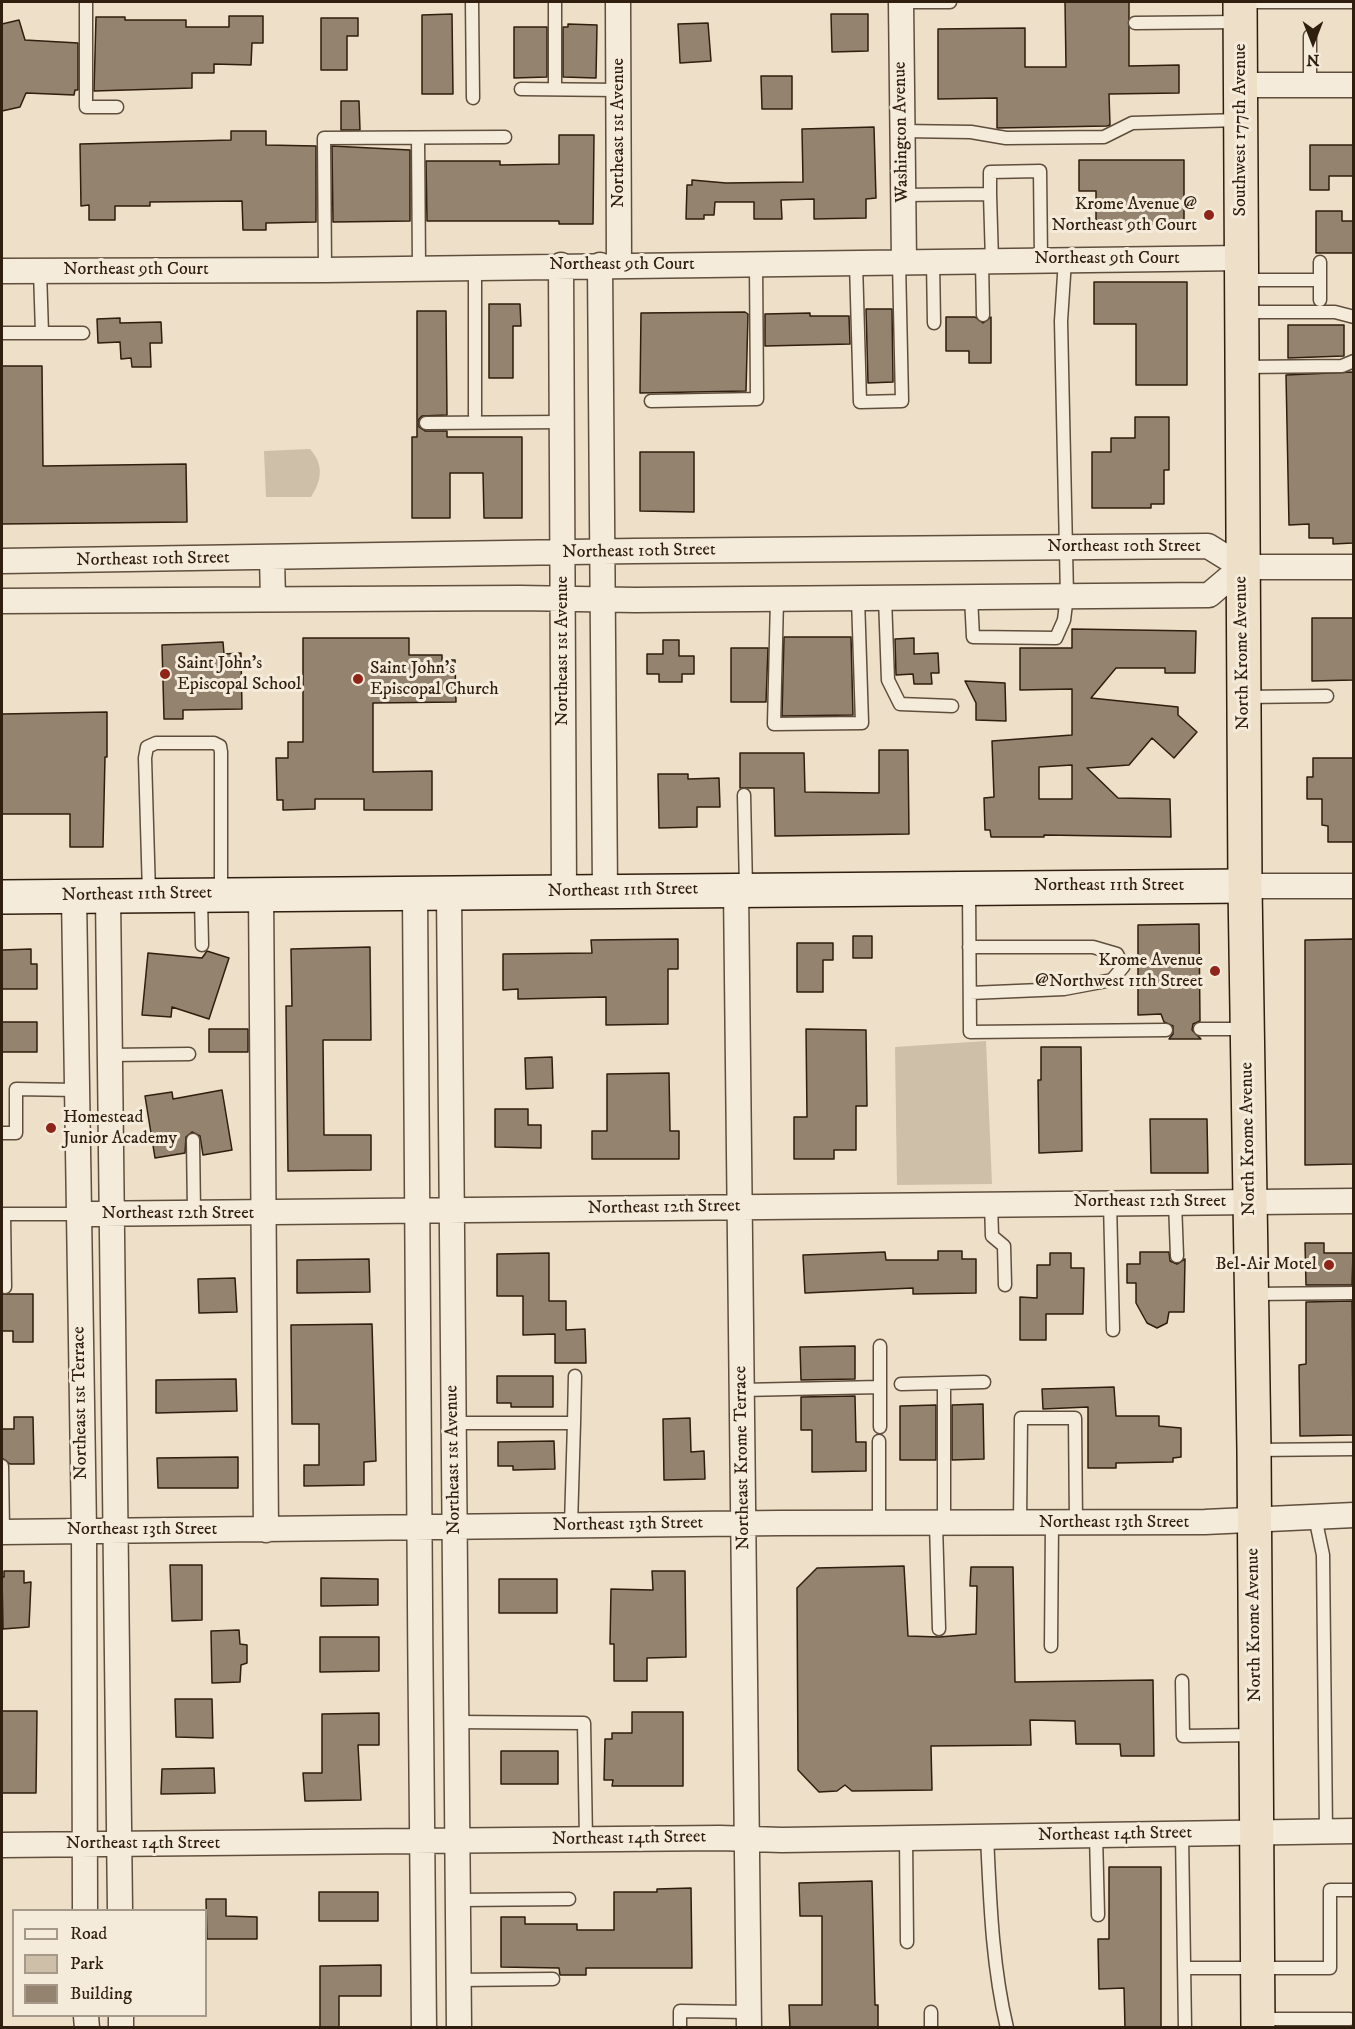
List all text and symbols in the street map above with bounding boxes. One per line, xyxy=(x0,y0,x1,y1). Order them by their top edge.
north arrow xyxy=(1283,12,1343,72)
street label: Southwest 177th Avenue xyxy=(1230,43,1252,217)
text: N xyxy=(1306,50,1320,70)
street label: Northeast 1st Avenue xyxy=(608,58,630,208)
street label: Washington Avenue xyxy=(890,61,914,203)
place label: Krome Avenue @ Northeast 9th Court xyxy=(1051,194,1197,236)
marker: Krome Avenue @ Northeast 9th Court xyxy=(1202,208,1216,222)
street label: Northeast 9th Court xyxy=(1034,248,1180,270)
street label: Northeast 9th Court xyxy=(549,254,695,276)
street label: Northeast 9th Court xyxy=(63,259,209,281)
street label: Northeast 10th Street xyxy=(1047,536,1201,558)
street label: Northeast 10th Street xyxy=(562,540,716,564)
street label: Northeast 10th Street xyxy=(76,548,230,572)
street label: Northeast 1st Avenue xyxy=(552,576,574,726)
street label: North Krome Avenue xyxy=(1231,576,1255,730)
place label: Saint John's Episcopal School xyxy=(177,653,301,696)
place label: Saint John's Episcopal Church xyxy=(370,658,499,700)
marker: Saint John's Episcopal School xyxy=(158,667,172,681)
marker: Saint John's Episcopal Church xyxy=(351,672,365,686)
street label: Northeast 11th Street xyxy=(1034,875,1184,897)
street label: Northeast 11th Street xyxy=(548,879,698,903)
street label: Northeast 11th Street xyxy=(62,883,212,907)
place label: Krome Avenue @Northwest 11th Street xyxy=(1035,950,1203,992)
marker: Krome Avenue @Northwest 11th Street xyxy=(1208,964,1222,978)
street label: North Krome Avenue xyxy=(1237,1062,1261,1216)
place label: Homestead Junior Academy xyxy=(63,1107,177,1150)
marker: Homestead Junior Academy xyxy=(44,1121,58,1135)
street label: Northeast 12th Street xyxy=(1074,1191,1226,1213)
street label: Northeast 12th Street xyxy=(587,1196,741,1220)
street label: Northeast 12th Street xyxy=(102,1203,254,1225)
place label: Bel-Air Motel xyxy=(1215,1254,1317,1276)
marker: Bel-Air Motel xyxy=(1322,1258,1336,1272)
street label: Northeast 1st Terrace xyxy=(69,1326,93,1480)
street label: Northeast Krome Terrace xyxy=(731,1366,755,1550)
street label: Northeast 1st Avenue xyxy=(442,1385,466,1535)
street label: Northeast 13th Street xyxy=(1039,1512,1189,1534)
street label: Northeast 13th Street xyxy=(553,1513,703,1537)
street label: Northeast 13th Street xyxy=(67,1519,217,1541)
street label: North Krome Avenue xyxy=(1243,1548,1267,1702)
street label: Northeast 14th Street xyxy=(1038,1823,1192,1847)
street label: Northeast 14th Street xyxy=(552,1827,706,1851)
street label: Northeast 14th Street xyxy=(66,1833,220,1855)
legend xyxy=(12,1909,207,2017)
text: Road xyxy=(70,1923,107,1945)
text: Park xyxy=(70,1953,104,1975)
text: Building xyxy=(70,1983,132,2005)

